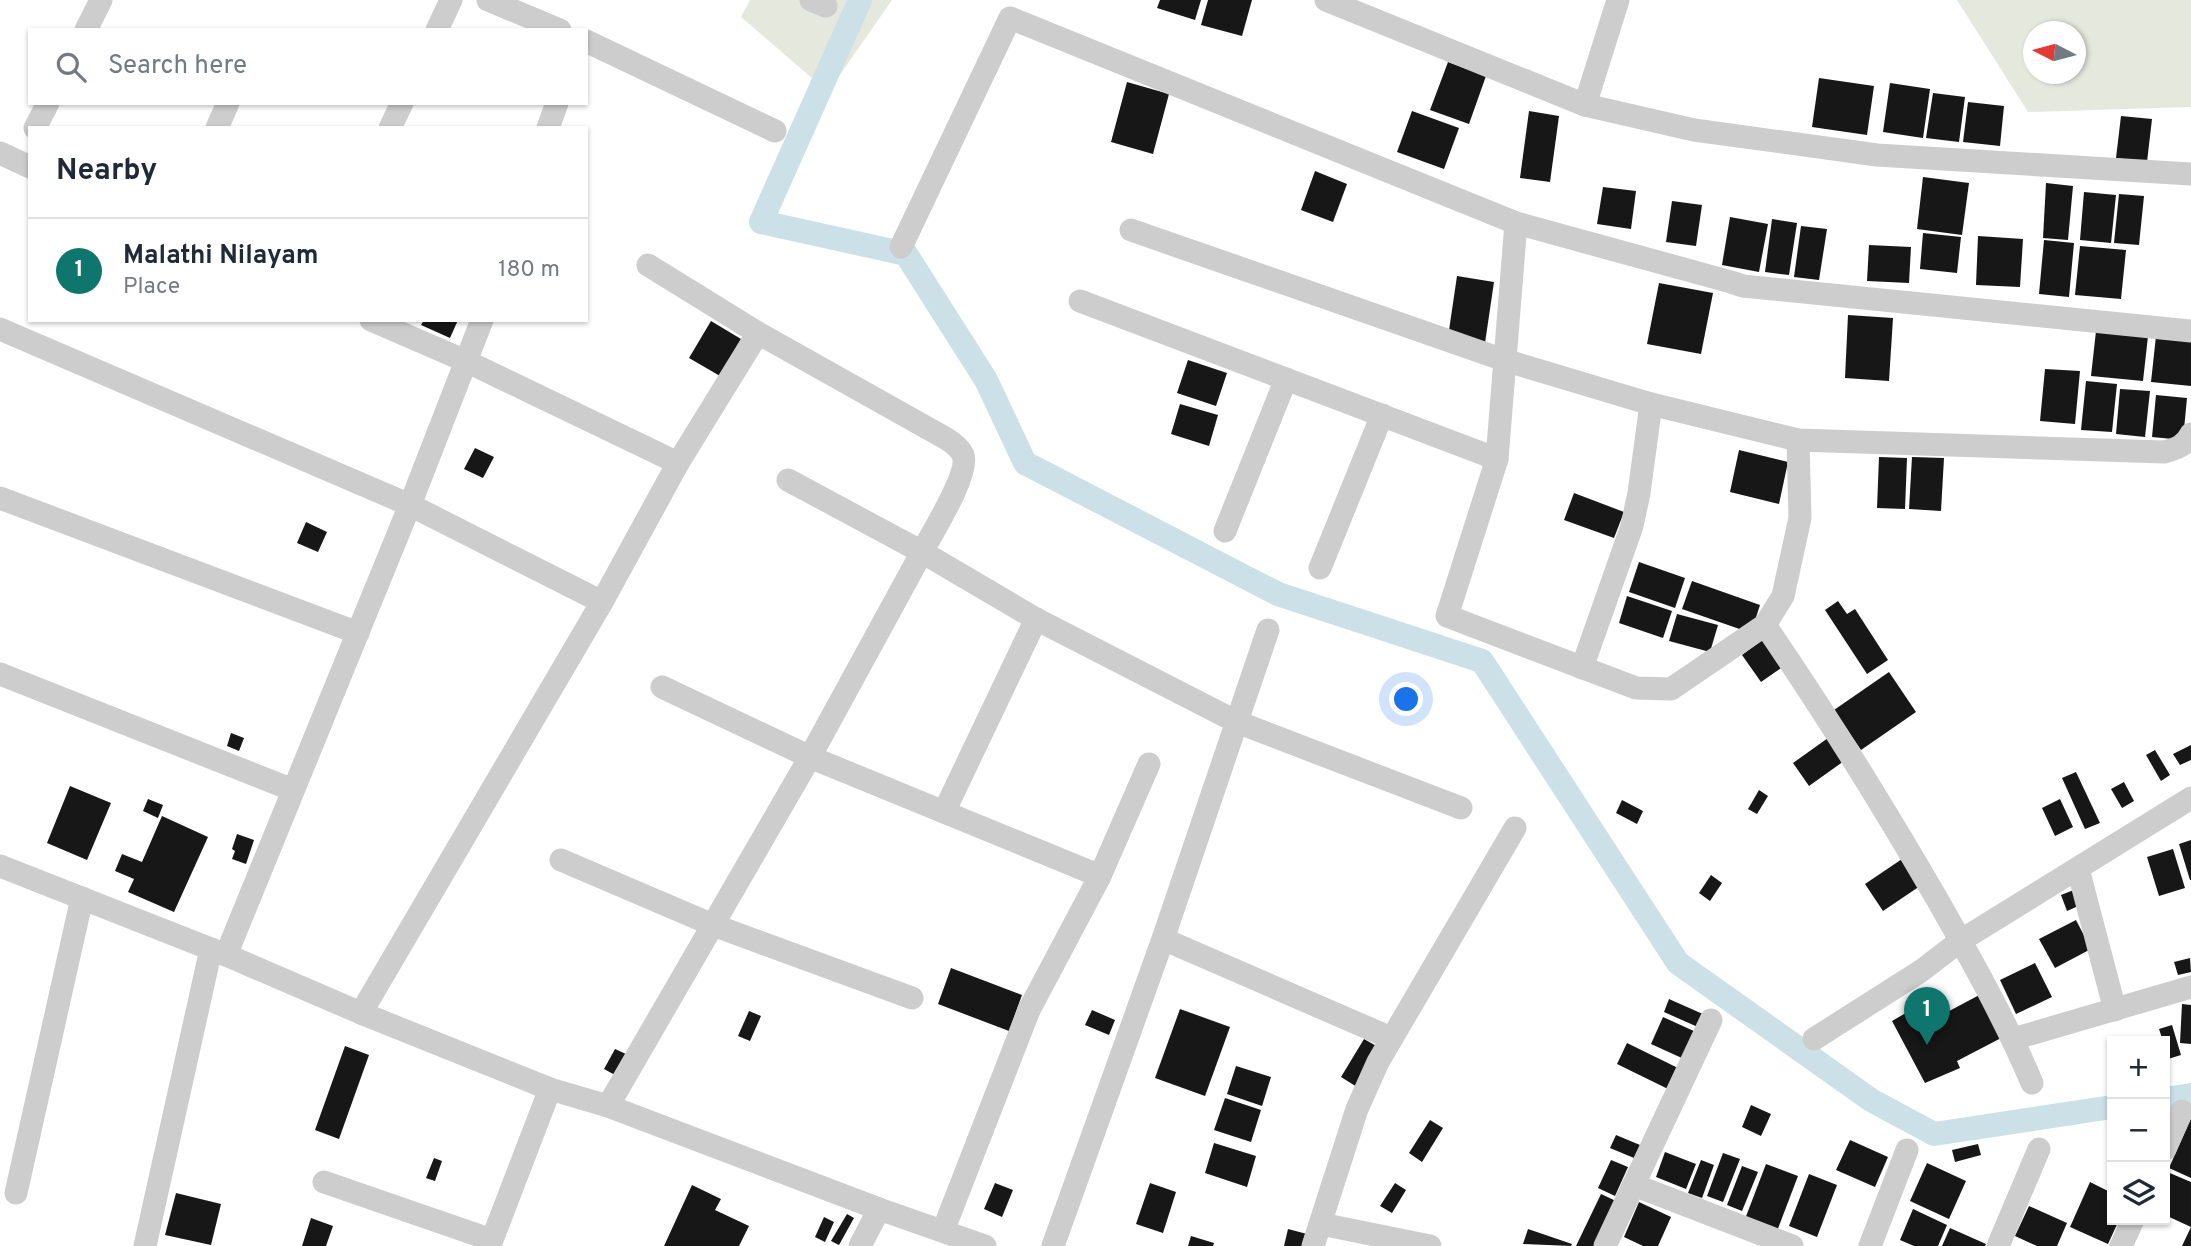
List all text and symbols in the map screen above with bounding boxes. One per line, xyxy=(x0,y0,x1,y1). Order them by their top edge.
north arrow xyxy=(2023,21,2086,84)
search box xyxy=(28,28,588,105)
icon: search xyxy=(52,48,90,86)
text: Search here xyxy=(108,50,247,83)
text: Nearby xyxy=(56,153,157,190)
text: Malathi Nilayam xyxy=(123,240,319,273)
text: 1 xyxy=(74,256,84,285)
text: 180 m xyxy=(498,256,560,285)
text: Place xyxy=(123,273,180,302)
your location xyxy=(1389,682,1423,716)
pin: 1 xyxy=(1904,987,1950,1045)
map controls xyxy=(2107,1036,2170,1225)
button: + xyxy=(2107,1036,2170,1099)
button: − xyxy=(2107,1099,2170,1162)
button: layers xyxy=(2107,1162,2170,1225)

